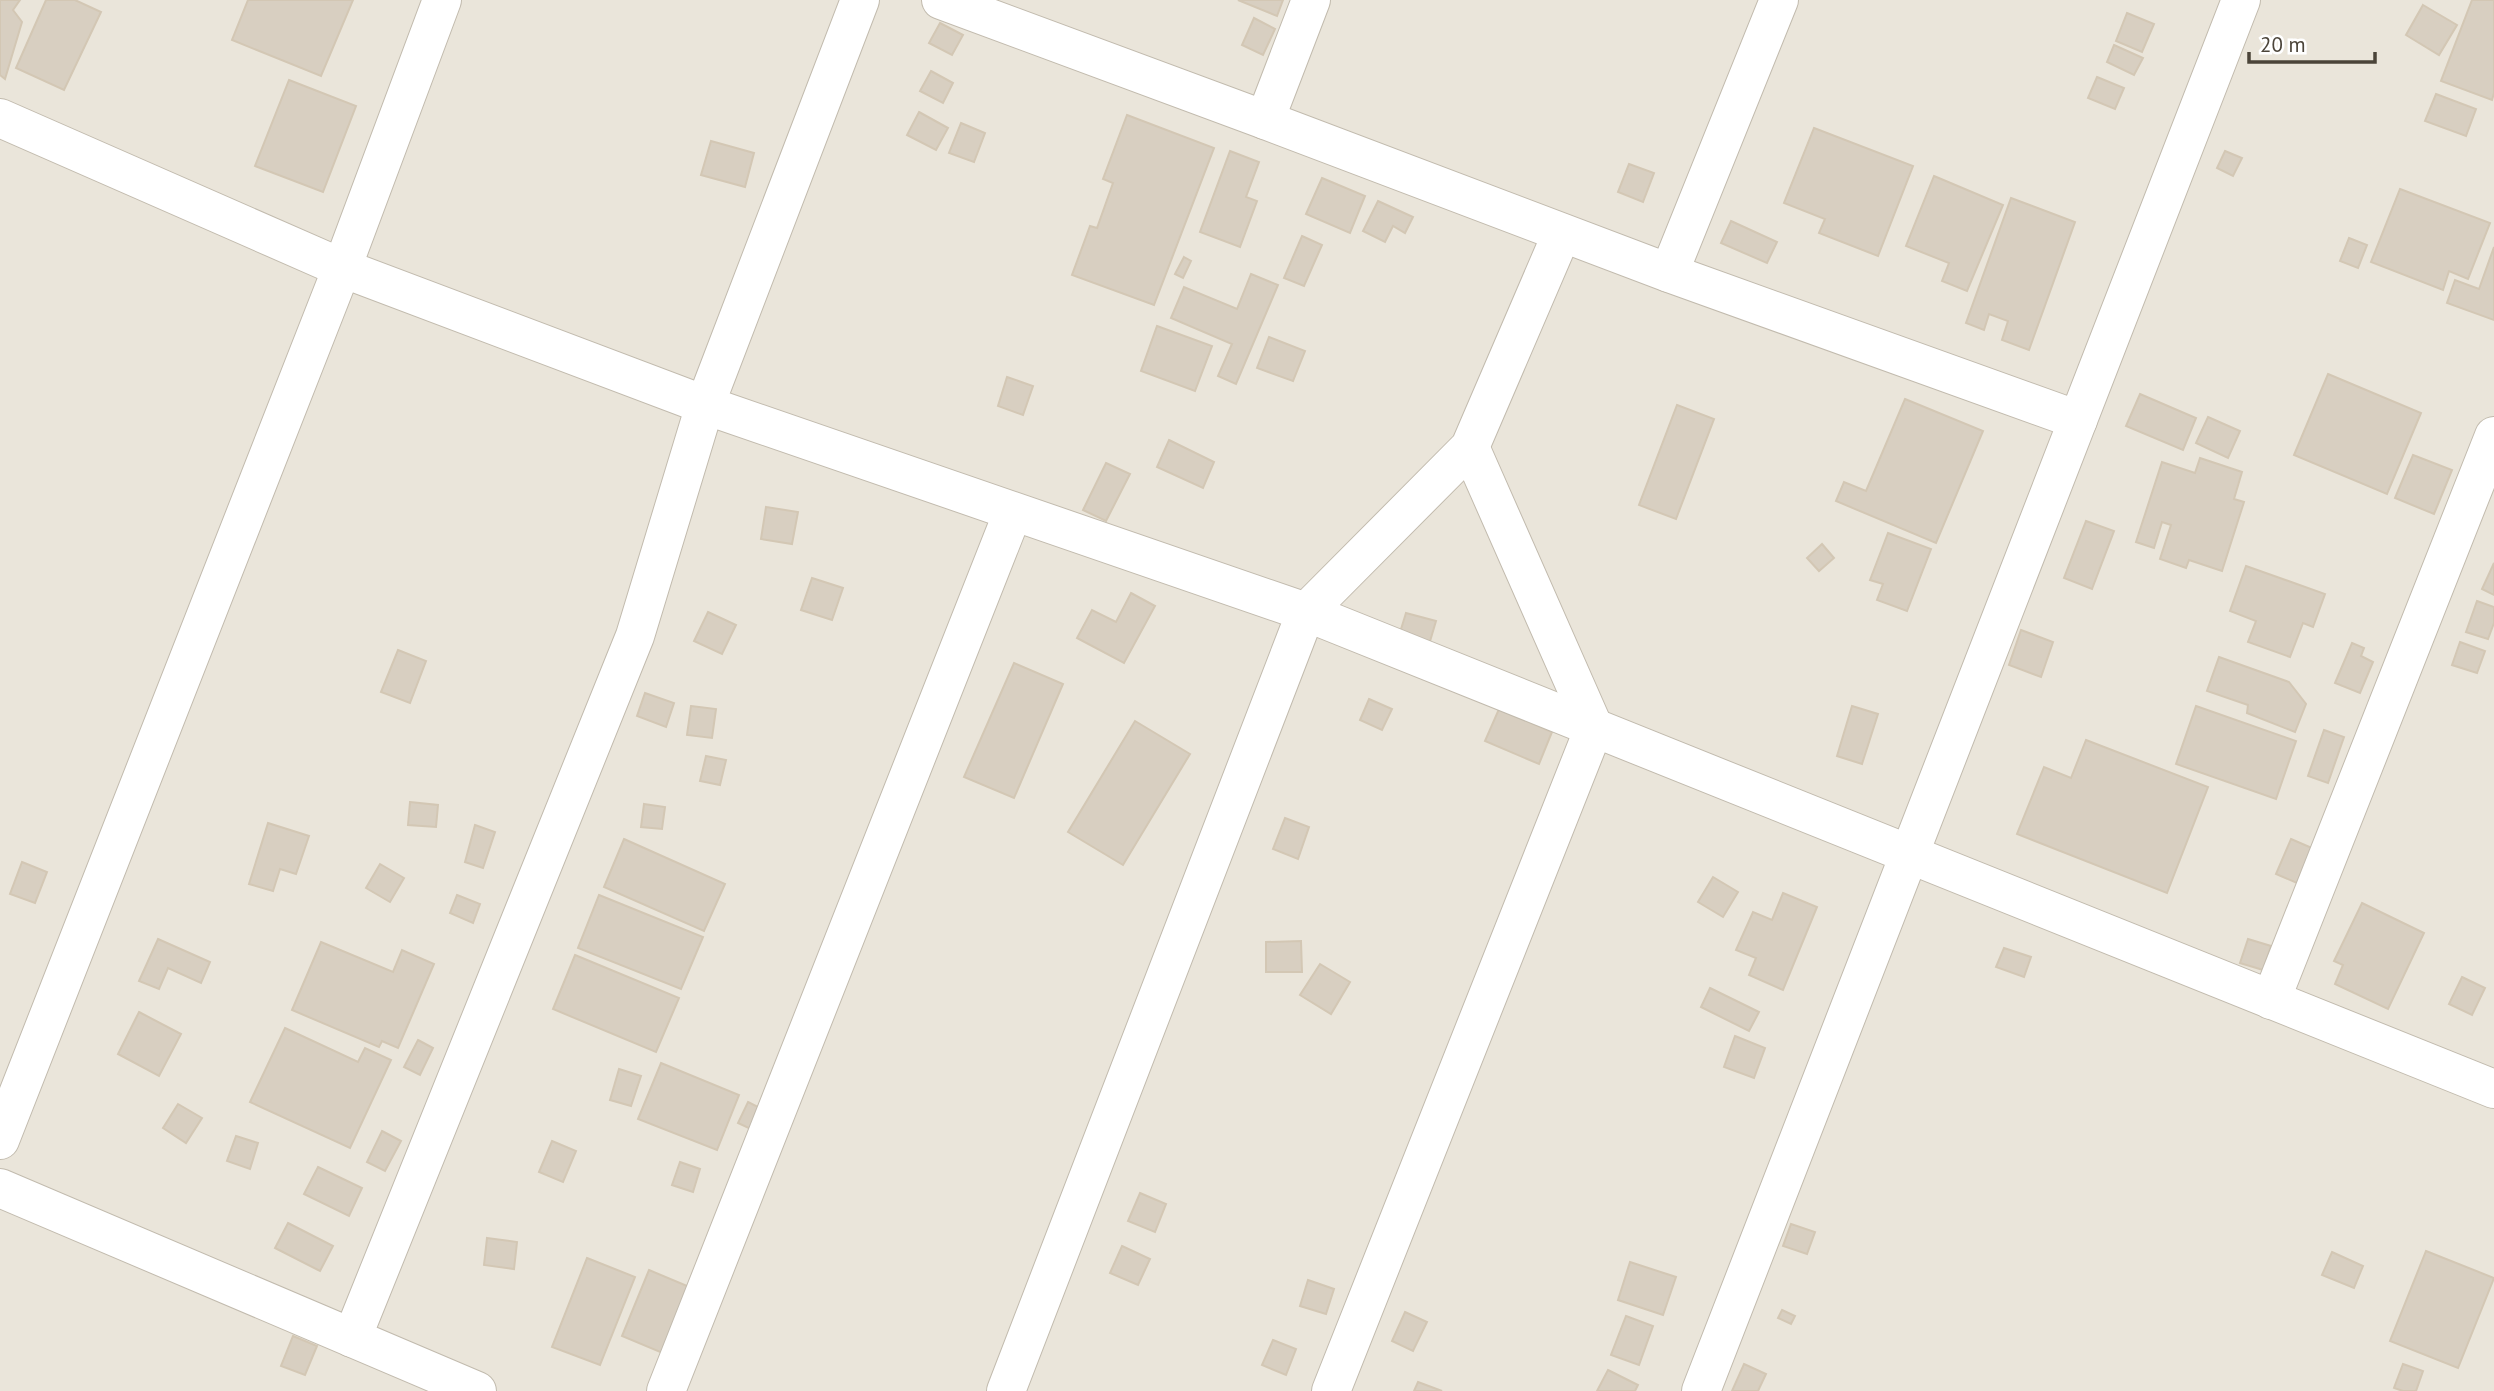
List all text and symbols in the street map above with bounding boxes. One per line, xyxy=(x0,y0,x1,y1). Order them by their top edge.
scale bar xyxy=(2249,21,2375,65)
text: 20 m xyxy=(2260,31,2306,58)

